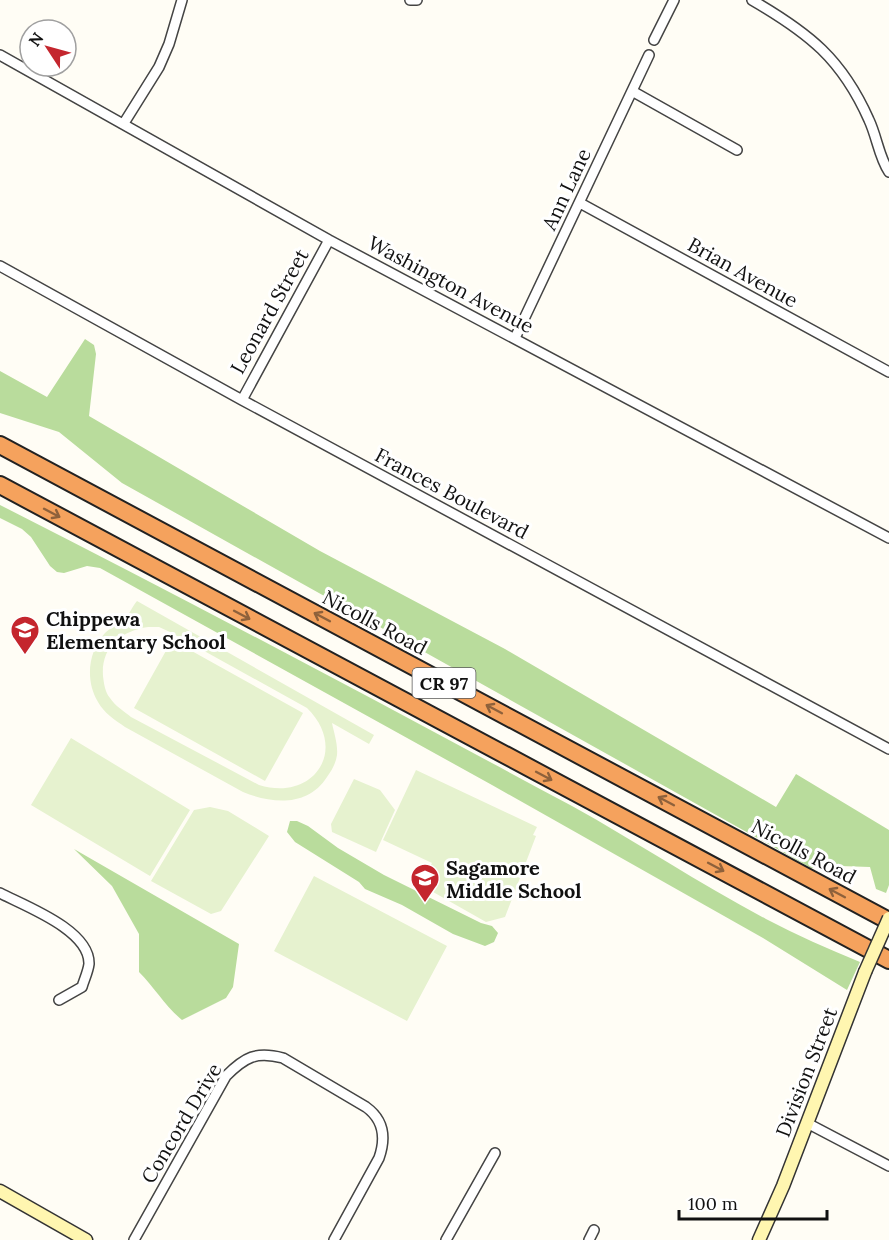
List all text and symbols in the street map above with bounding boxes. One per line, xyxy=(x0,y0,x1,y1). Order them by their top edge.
north arrow xyxy=(18,18,78,78)
text: N xyxy=(24,28,48,50)
street label: Ann Lane xyxy=(536,144,596,235)
street label: Washington Avenue xyxy=(364,230,538,338)
street label: Brian Avenue xyxy=(684,231,803,313)
street label: Leonard Street xyxy=(224,244,314,378)
street label: Frances Boulevard xyxy=(371,442,533,544)
one-way arrow xyxy=(42,508,60,519)
street label: Nicolls Road xyxy=(318,584,432,660)
place label: Chippewa Elementary School xyxy=(46,606,226,654)
one-way arrow xyxy=(233,609,250,621)
one-way arrow xyxy=(313,611,331,622)
school or university icon: Chippewa Elementary School xyxy=(9,614,41,656)
road number: CR 97 xyxy=(412,668,476,698)
one-way arrow xyxy=(485,703,503,714)
one-way arrow xyxy=(535,770,552,782)
one-way arrow xyxy=(657,795,675,806)
street label: Nicolls Road xyxy=(747,813,861,889)
place label: Sagamore Middle School xyxy=(446,855,581,903)
school or university icon: Sagamore Middle School xyxy=(409,862,441,904)
one-way arrow xyxy=(707,862,725,874)
one-way arrow xyxy=(829,887,847,898)
street label: Division Street xyxy=(770,1003,842,1140)
street label: Concord Drive xyxy=(135,1058,227,1188)
scale bar xyxy=(679,1183,828,1221)
text: 100 m xyxy=(688,1192,738,1215)

